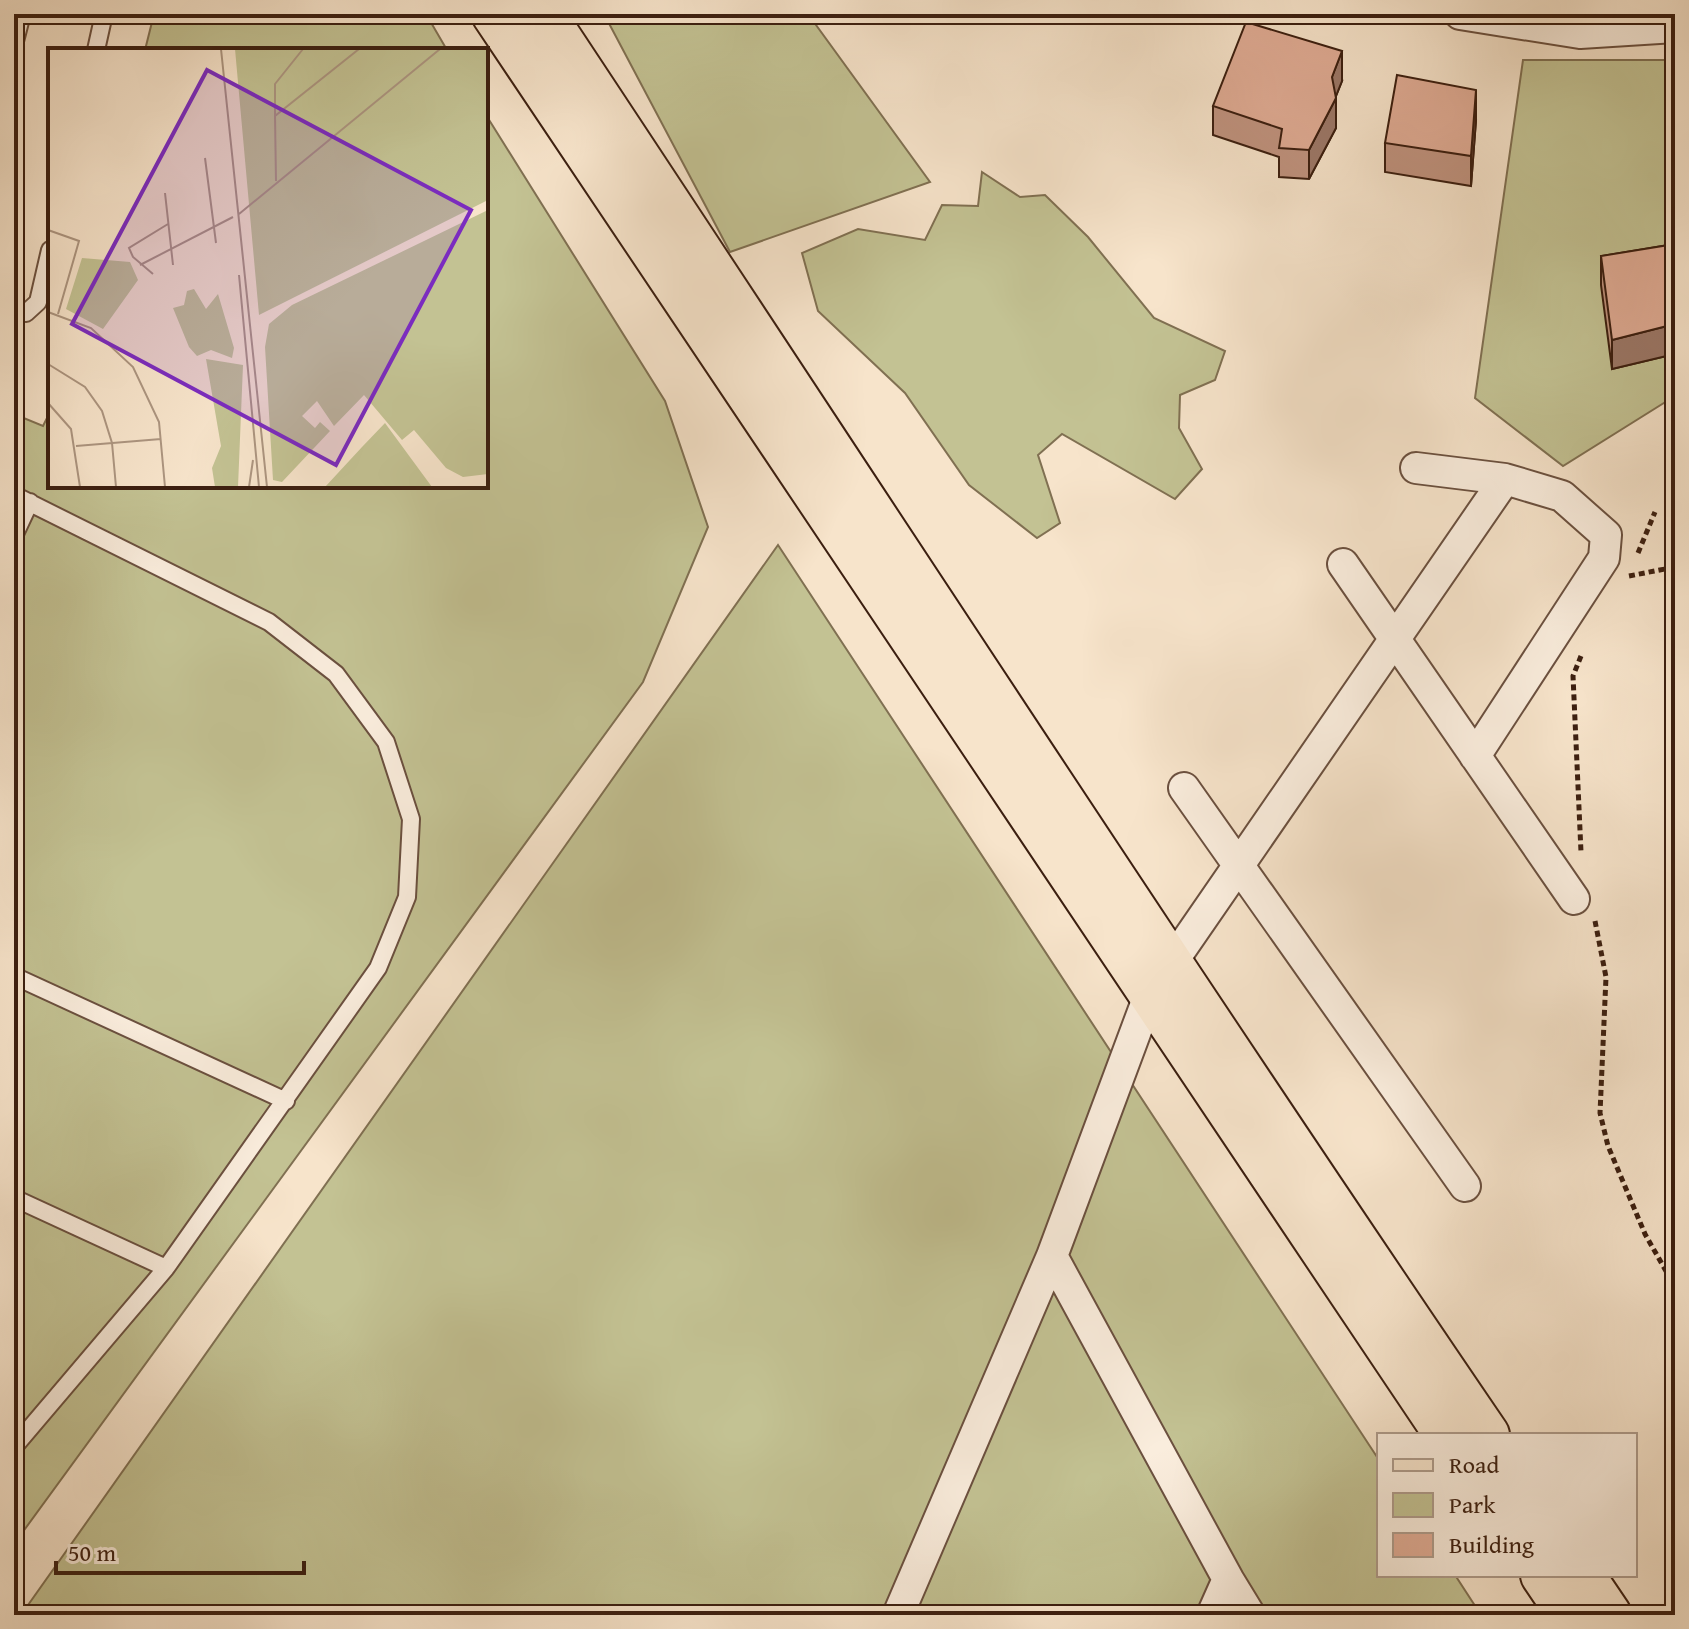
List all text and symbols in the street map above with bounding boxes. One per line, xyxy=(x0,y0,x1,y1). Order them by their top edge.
inset map xyxy=(48,48,488,488)
legend xyxy=(1377,1433,1637,1577)
text: Road xyxy=(1449,1447,1499,1482)
text: Park xyxy=(1449,1487,1496,1522)
scale bar xyxy=(56,1525,304,1575)
text: Building xyxy=(1449,1527,1534,1562)
text: 50 m xyxy=(68,1535,116,1570)

